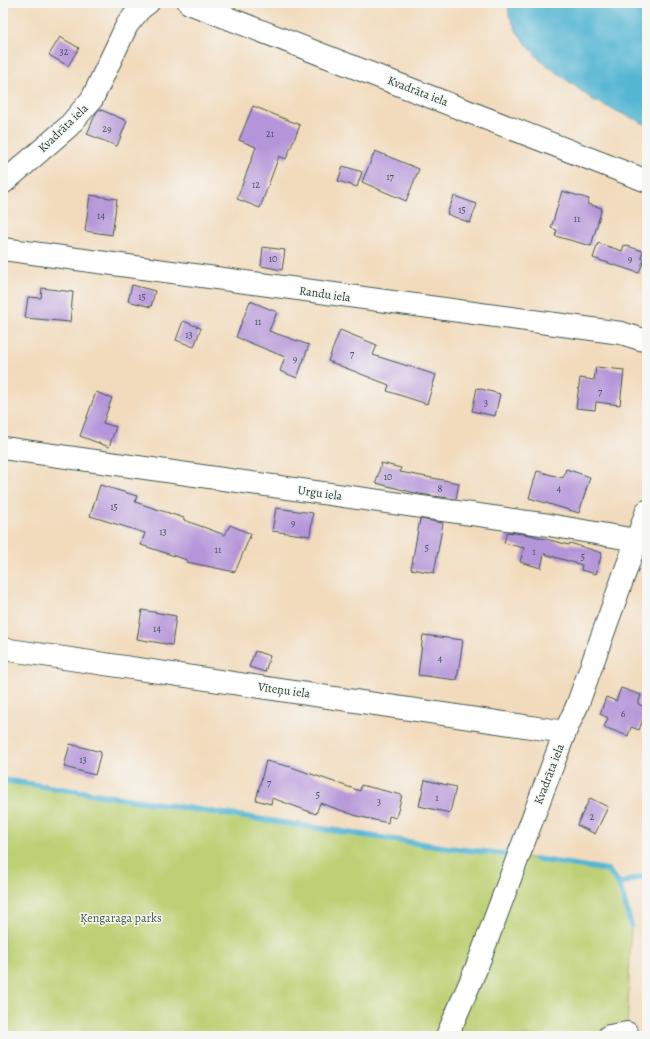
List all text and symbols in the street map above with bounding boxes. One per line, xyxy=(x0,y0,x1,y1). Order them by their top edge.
house number: 32 xyxy=(60,45,69,58)
street label: Kvadrāta iela xyxy=(385,72,451,110)
street label: Kvadrāta iela xyxy=(35,100,92,156)
house number: 29 xyxy=(102,122,112,135)
house number: 21 xyxy=(266,127,275,140)
house number: 17 xyxy=(386,170,395,183)
house number: 12 xyxy=(252,178,260,191)
house number: 15 xyxy=(458,203,466,216)
house number: 14 xyxy=(97,209,105,222)
house number: 11 xyxy=(574,212,581,225)
house number: 10 xyxy=(269,252,277,265)
house number: 9 xyxy=(628,252,633,265)
street label: Randu iela xyxy=(298,282,352,306)
house number: 15 xyxy=(138,290,146,303)
house number: 11 xyxy=(255,315,262,328)
house number: 13 xyxy=(185,328,193,341)
house number: 7 xyxy=(350,347,355,360)
house number: 9 xyxy=(293,352,298,365)
house number: 7 xyxy=(598,385,603,398)
house number: 3 xyxy=(484,396,488,409)
house number: 10 xyxy=(384,470,392,483)
street label: Urgu iela xyxy=(297,482,344,504)
house number: 8 xyxy=(438,482,443,495)
house number: 4 xyxy=(557,482,562,495)
house number: 15 xyxy=(110,500,118,513)
house number: 9 xyxy=(291,516,296,529)
house number: 13 xyxy=(159,525,167,538)
house number: 5 xyxy=(425,541,429,554)
house number: 11 xyxy=(215,543,222,556)
house number: 1 xyxy=(532,545,536,558)
house number: 5 xyxy=(581,550,585,563)
house number: 14 xyxy=(153,622,161,635)
house number: 4 xyxy=(438,652,443,665)
street label: Vīteņu iela xyxy=(256,678,311,702)
house number: 6 xyxy=(621,707,626,720)
street label: Kvadrāta iela xyxy=(530,741,568,807)
house number: 13 xyxy=(79,753,87,766)
house number: 7 xyxy=(267,776,272,789)
house number: 5 xyxy=(316,788,320,801)
house number: 1 xyxy=(435,791,439,804)
house number: 3 xyxy=(377,795,381,808)
house number: 2 xyxy=(590,810,595,823)
park label: Ķengaraga parks xyxy=(80,910,162,926)

